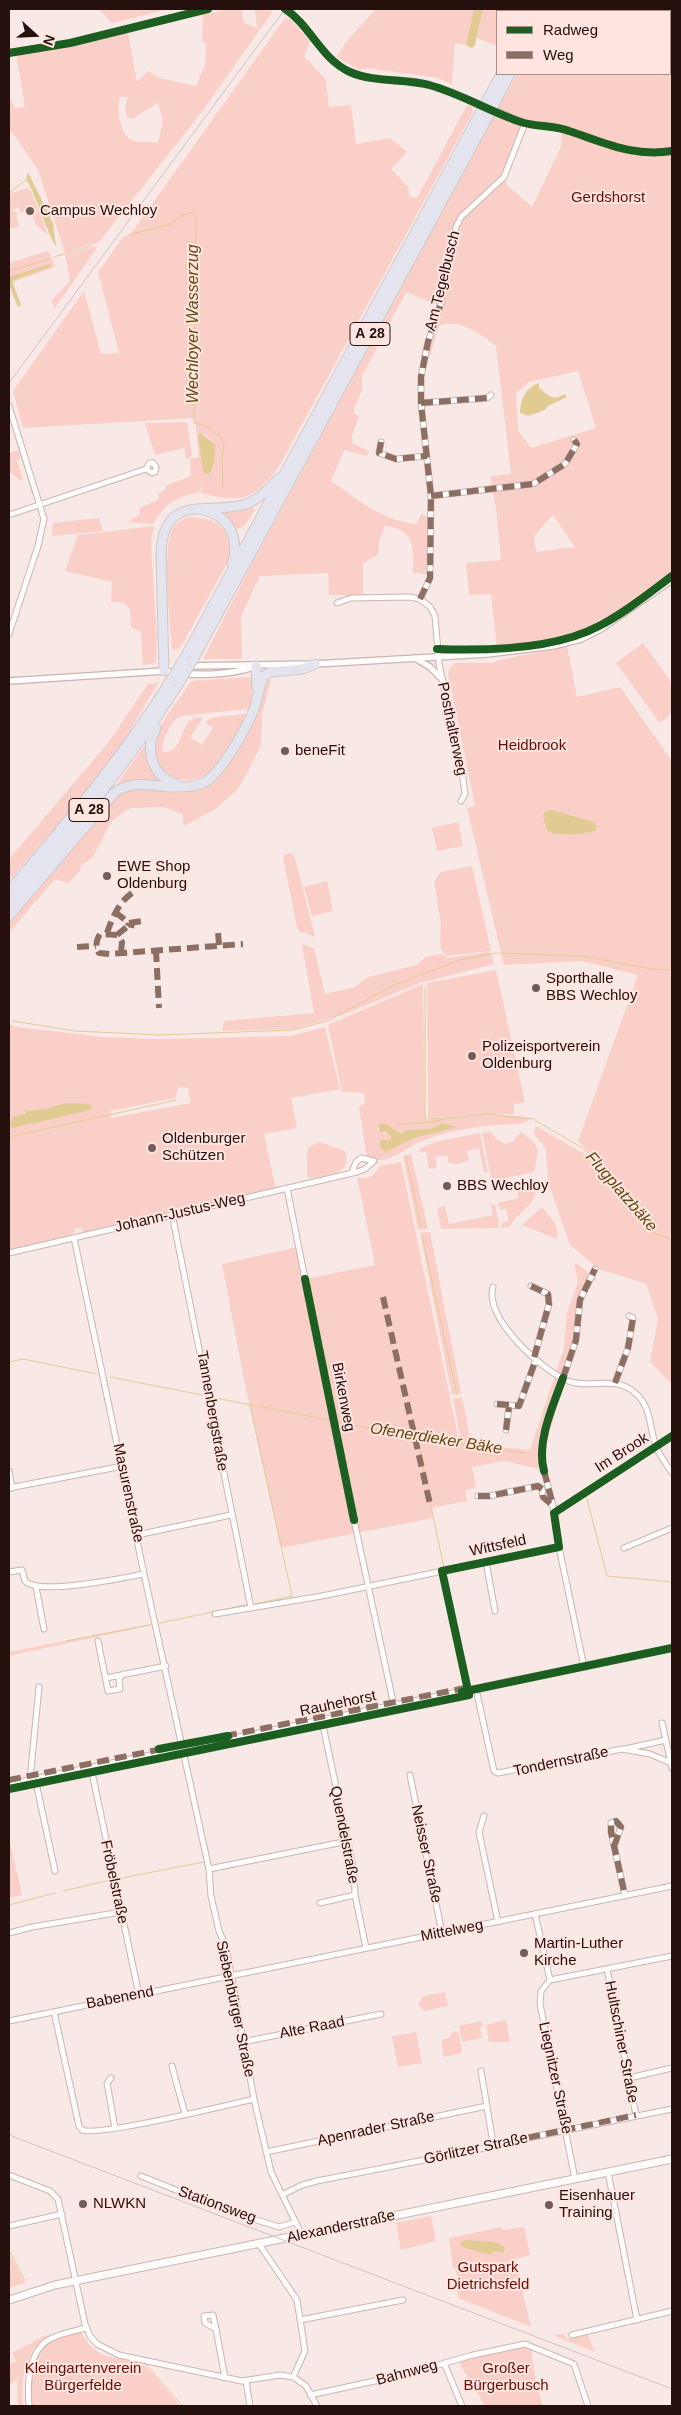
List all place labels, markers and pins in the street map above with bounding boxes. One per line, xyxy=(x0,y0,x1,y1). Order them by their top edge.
place label: Campus Wechloy xyxy=(40,202,157,220)
marker: Campus Wechloy xyxy=(24,205,36,217)
place label: beneFit xyxy=(295,742,345,760)
marker: beneFit xyxy=(279,745,291,757)
place label: EWE Shop Oldenburg xyxy=(117,858,190,893)
marker: EWE Shop Oldenburg xyxy=(101,870,113,882)
place label: Sporthalle BBS Wechloy xyxy=(546,970,637,1005)
marker: Sporthalle BBS Wechloy xyxy=(530,982,542,994)
place label: Polizeisportverein Oldenburg xyxy=(482,1038,600,1073)
marker: Polizeisportverein Oldenburg xyxy=(466,1050,478,1062)
place label: Oldenburger Schützen xyxy=(162,1130,245,1165)
marker: Oldenburger Schützen xyxy=(146,1142,158,1154)
place label: BBS Wechloy xyxy=(457,1177,548,1195)
marker: BBS Wechloy xyxy=(441,1180,453,1192)
place label: Martin-Luther Kirche xyxy=(534,1935,623,1970)
marker: Martin-Luther Kirche xyxy=(518,1947,530,1959)
place label: Eisenhauer Training xyxy=(559,2187,635,2222)
place label: NLWKN xyxy=(93,2195,146,2213)
marker: NLWKN xyxy=(77,2198,89,2210)
marker: Eisenhauer Training xyxy=(543,2199,555,2211)

